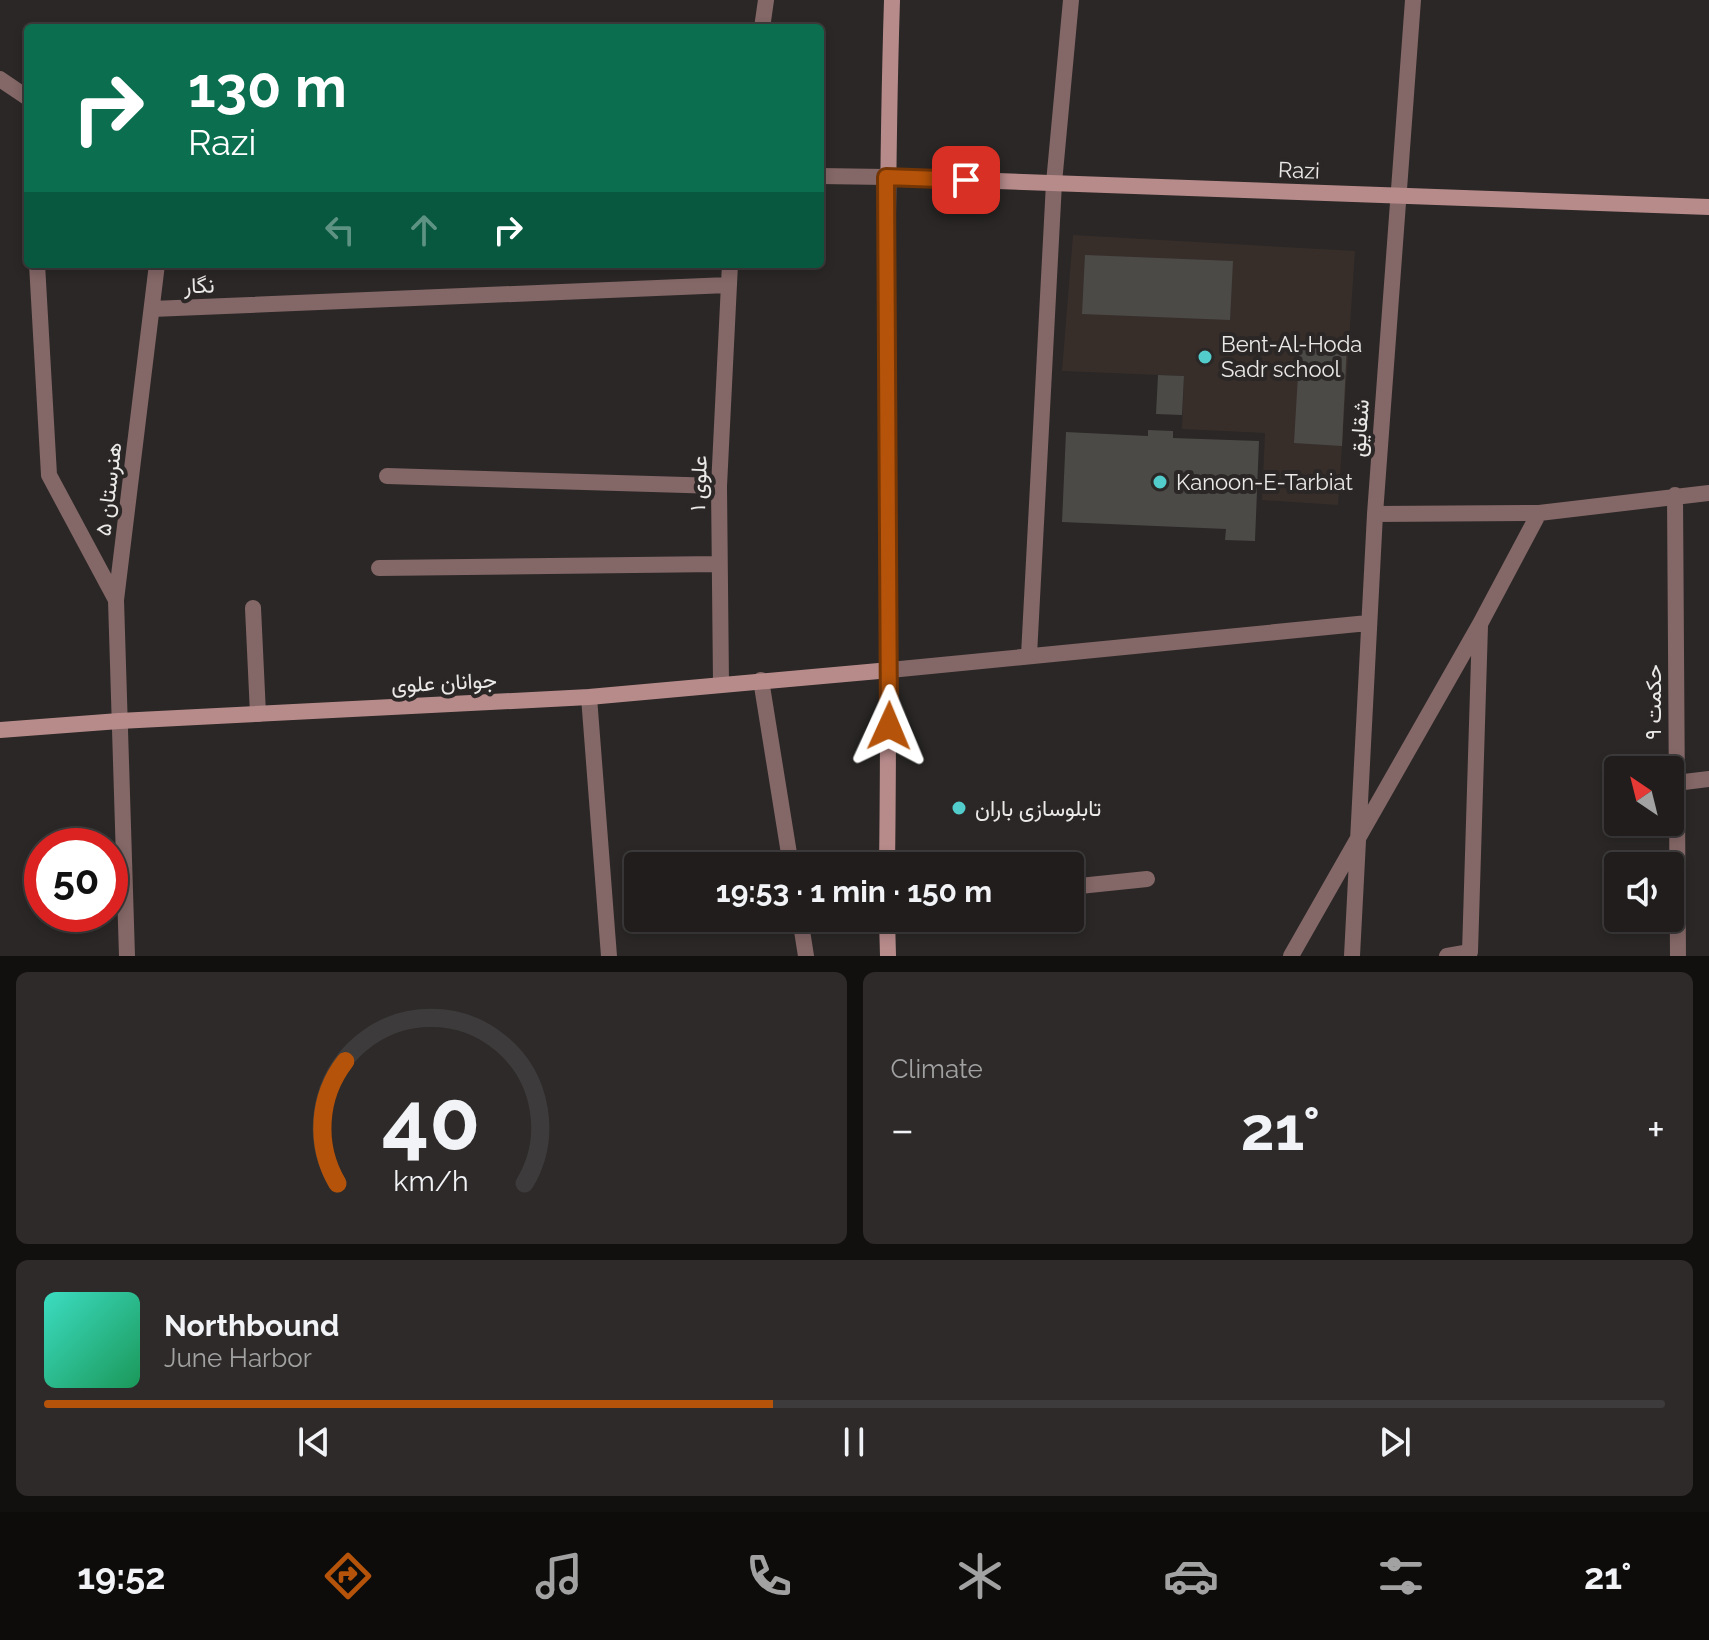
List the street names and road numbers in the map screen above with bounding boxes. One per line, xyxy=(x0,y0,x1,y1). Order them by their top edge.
street label: Razi xyxy=(1278,156,1320,184)
street label: نگار xyxy=(182,271,215,300)
street label: شقایق xyxy=(1344,398,1375,458)
street label: هنرستان ۵ xyxy=(89,441,128,538)
street label: علوی ۱ xyxy=(684,455,713,511)
street label: حکمت ۹ xyxy=(1640,664,1666,740)
street label: جوانان علوی xyxy=(390,666,498,699)

